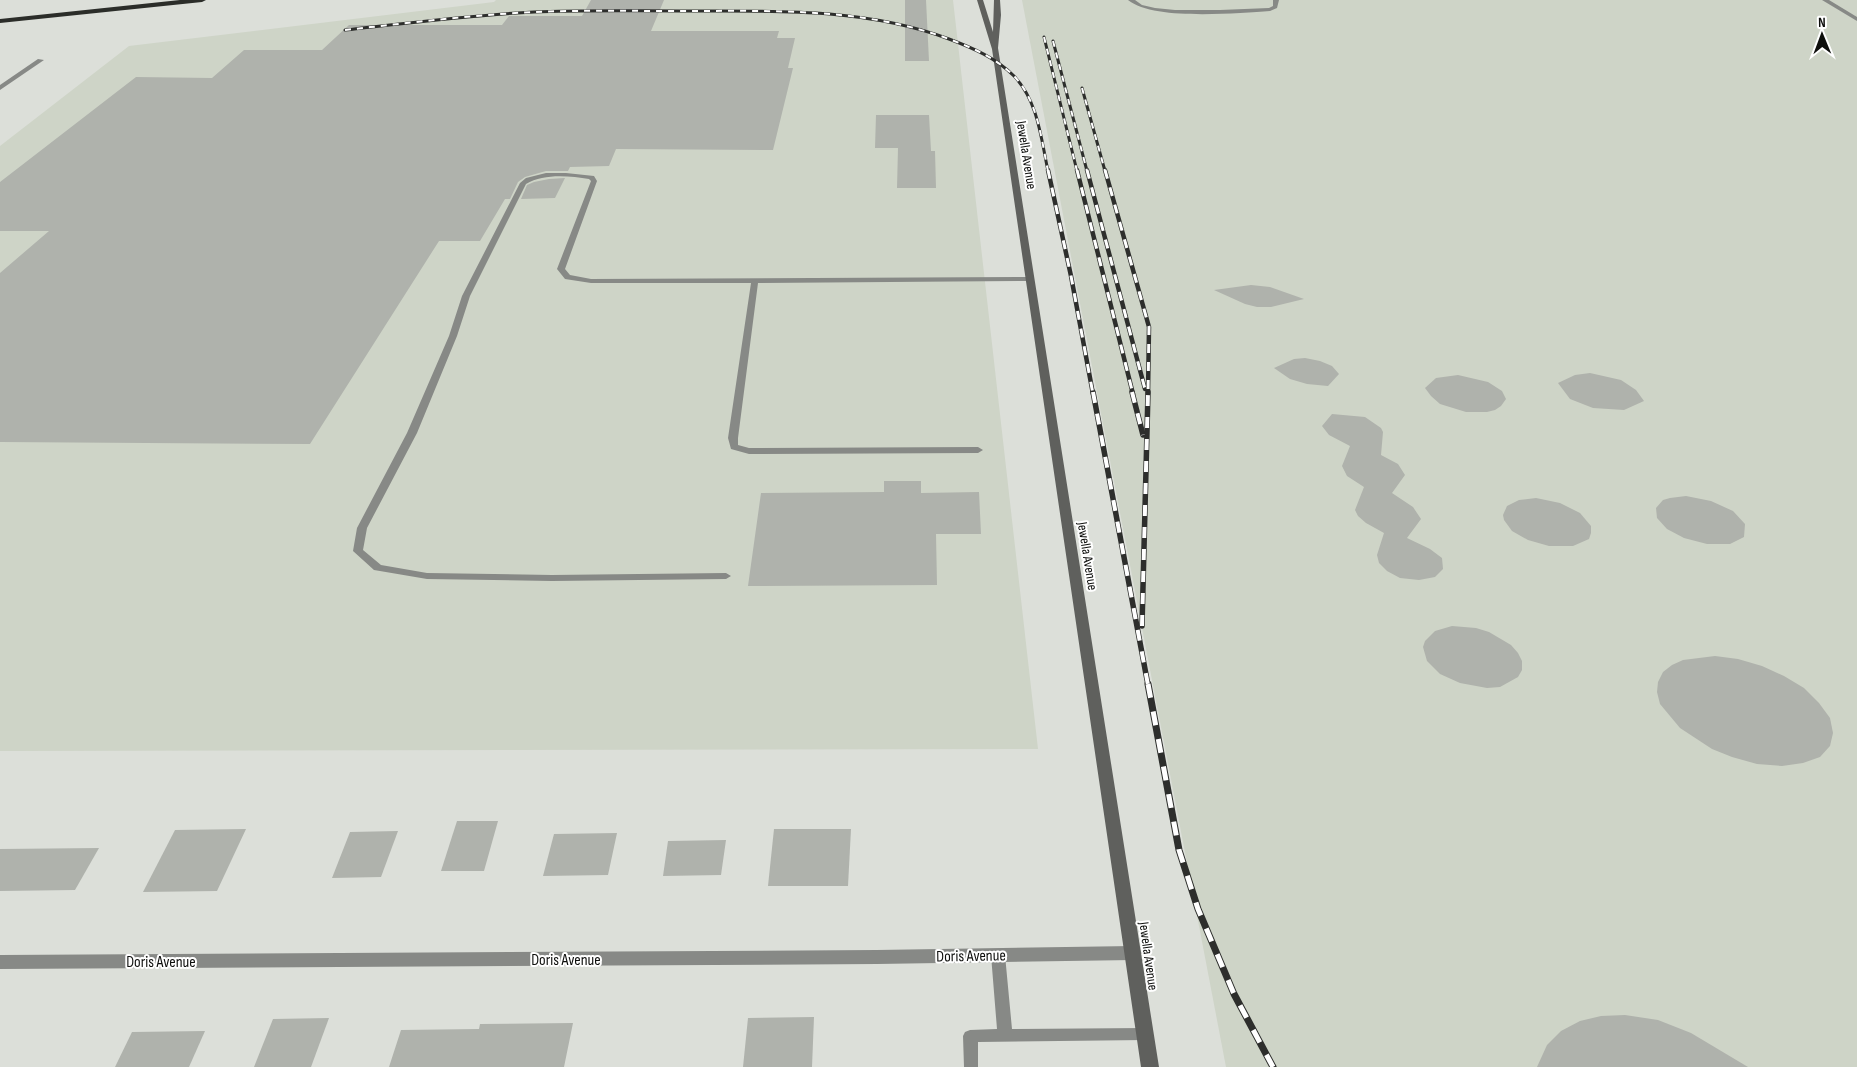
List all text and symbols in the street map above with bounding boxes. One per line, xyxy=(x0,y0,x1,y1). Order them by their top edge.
north arrow xyxy=(1797,10,1847,60)
text: N xyxy=(1818,14,1826,31)
street label: Jewella Avenue xyxy=(1013,119,1040,190)
street label: Jewella Avenue xyxy=(1074,520,1101,591)
street label: Jewella Avenue xyxy=(1135,920,1162,991)
street label: Doris Avenue xyxy=(936,946,1006,967)
street label: Doris Avenue xyxy=(531,951,601,970)
street label: Doris Avenue xyxy=(126,953,196,972)

